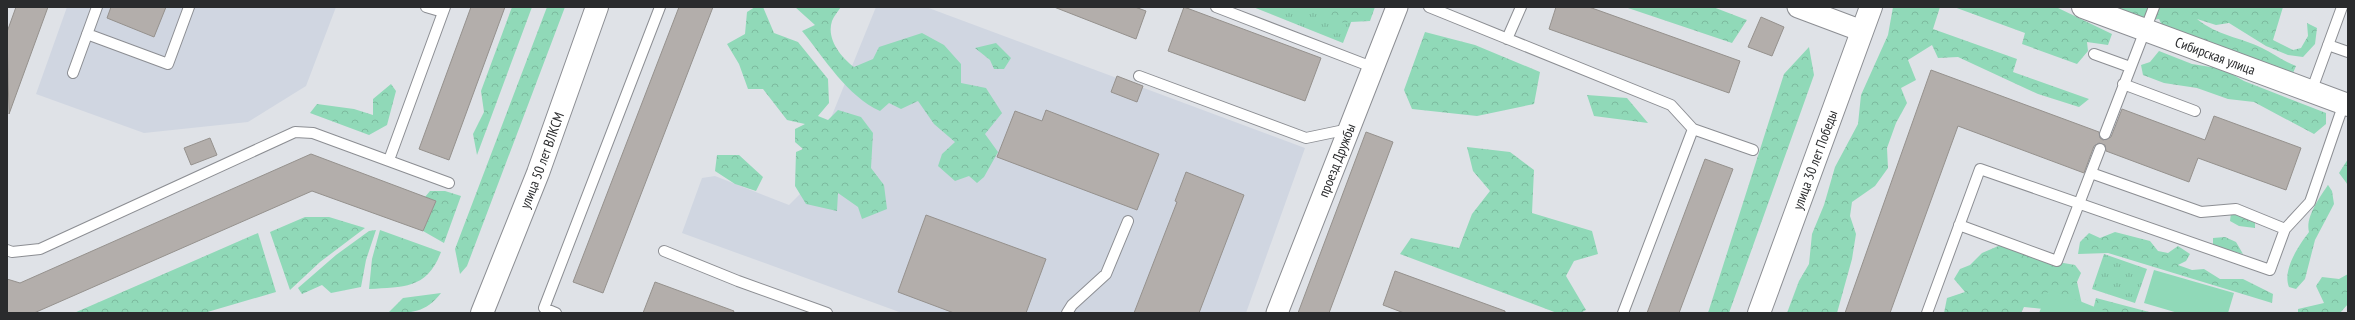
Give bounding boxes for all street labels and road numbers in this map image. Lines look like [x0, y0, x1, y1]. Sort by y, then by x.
street label: Сибирская улица [2173, 33, 2258, 79]
street label: улица 30 лет Победы [1789, 108, 1841, 212]
street label: улица 50 лет ВЛКСМ [516, 110, 568, 211]
street label: проезд Дружбы [1314, 121, 1359, 200]

